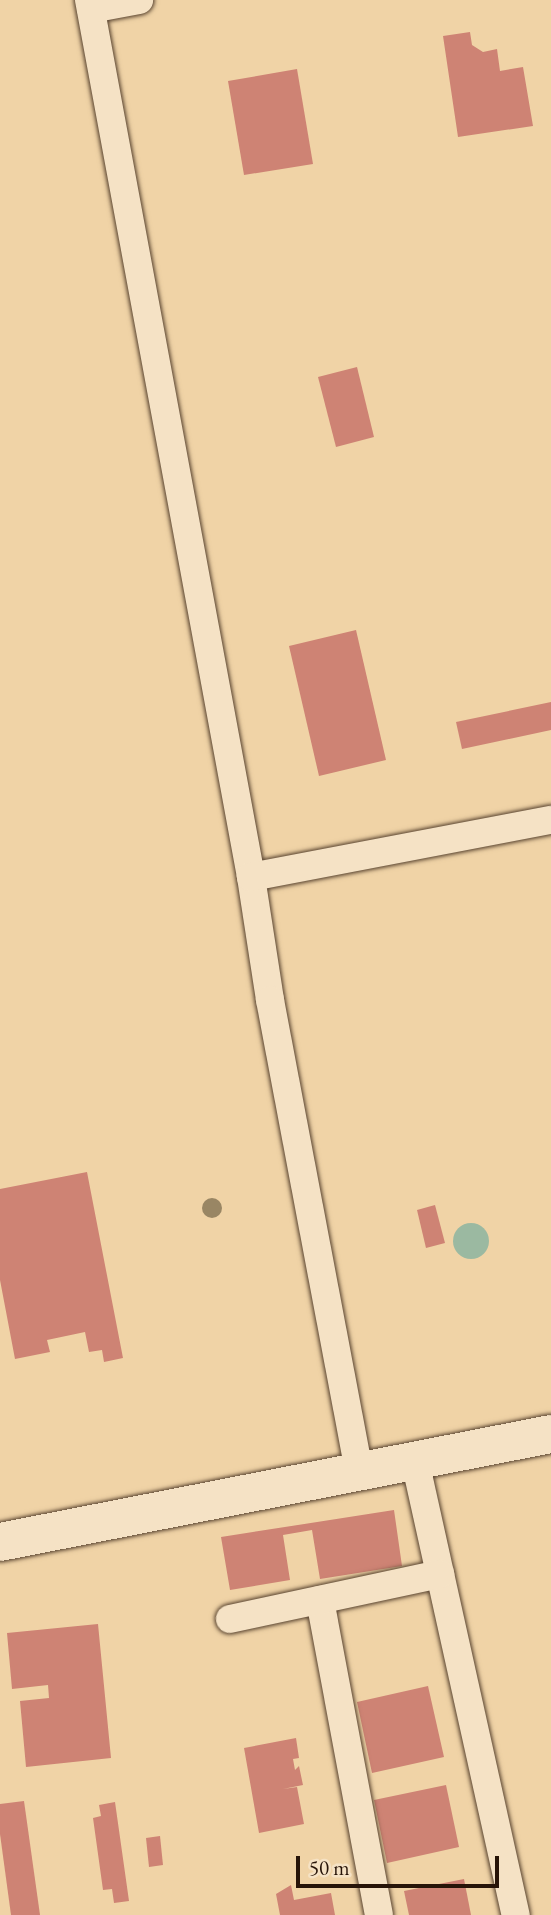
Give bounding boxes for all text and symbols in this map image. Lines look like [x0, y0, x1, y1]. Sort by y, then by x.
scale bar [299, 1842, 502, 1886]
text: 50 m [309, 1854, 350, 1881]

